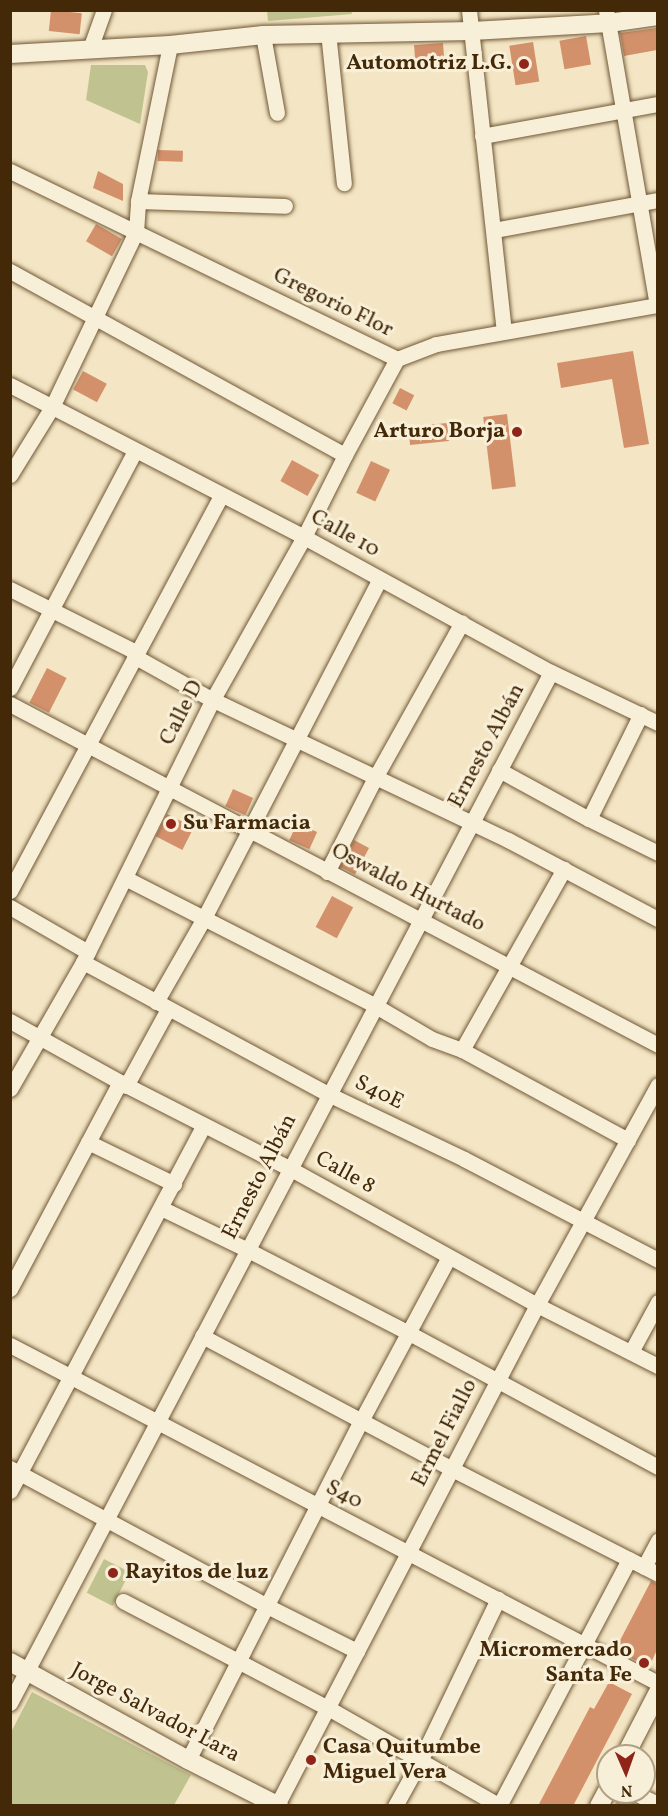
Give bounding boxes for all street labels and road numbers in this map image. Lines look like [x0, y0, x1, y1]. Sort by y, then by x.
street label: Gregorio Flor [269, 263, 397, 343]
street label: Calle 10 [306, 504, 384, 564]
street label: Calle D [154, 676, 210, 750]
street label: Ernesto Albán [443, 679, 531, 813]
street label: Oswaldo Hurtado [327, 838, 489, 938]
street label: S40E [350, 1070, 408, 1116]
street label: Ernesto Albán [217, 1110, 303, 1244]
street label: Calle 8 [310, 1146, 380, 1200]
street label: Ermel Fiallo [407, 1375, 483, 1491]
street label: S40 [321, 1475, 367, 1515]
street label: Jorge Salvador Lara [66, 1657, 244, 1769]

